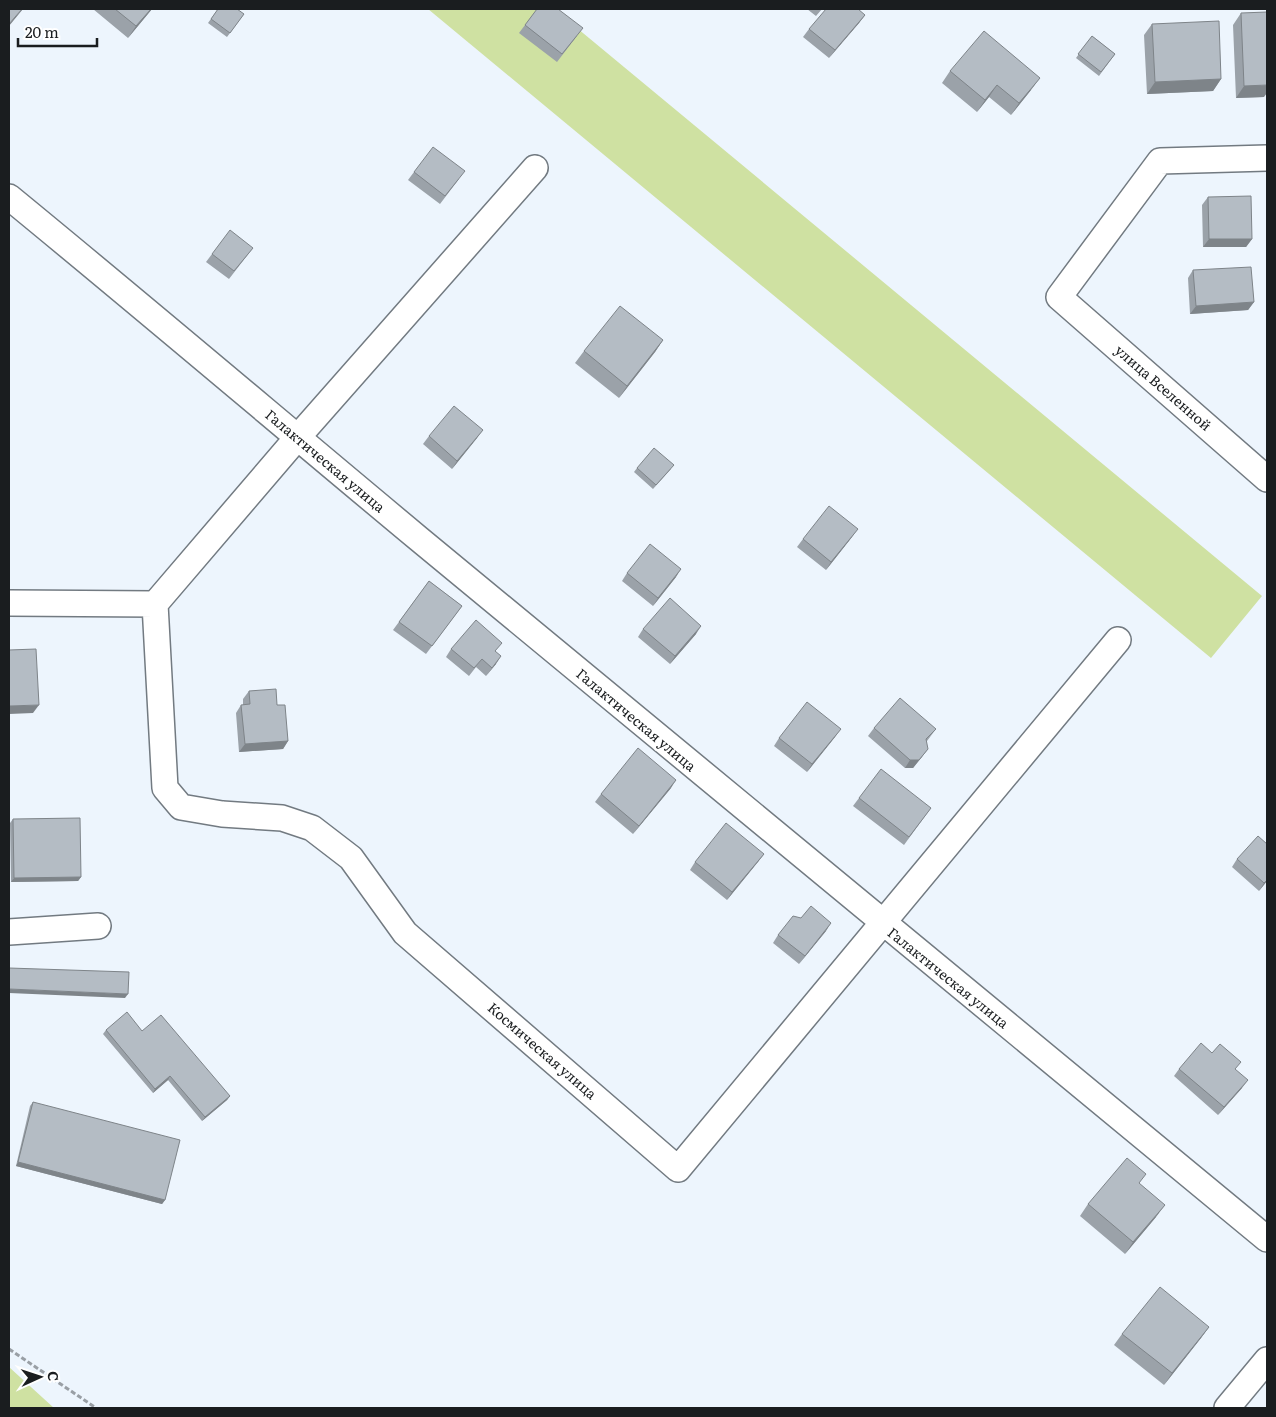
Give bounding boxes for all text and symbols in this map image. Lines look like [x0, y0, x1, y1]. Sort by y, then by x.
scale bar [18, 15, 96, 47]
text: 20 m [25, 20, 59, 43]
street label: улица Вселенной [1111, 340, 1216, 435]
street label: Галактическая улица [262, 404, 390, 517]
street label: Галактическая улица [573, 663, 701, 776]
street label: Галактическая улица [884, 922, 1014, 1033]
street label: Космическая улица [484, 997, 602, 1104]
north arrow [15, 1352, 65, 1402]
text: С [44, 1371, 64, 1382]

